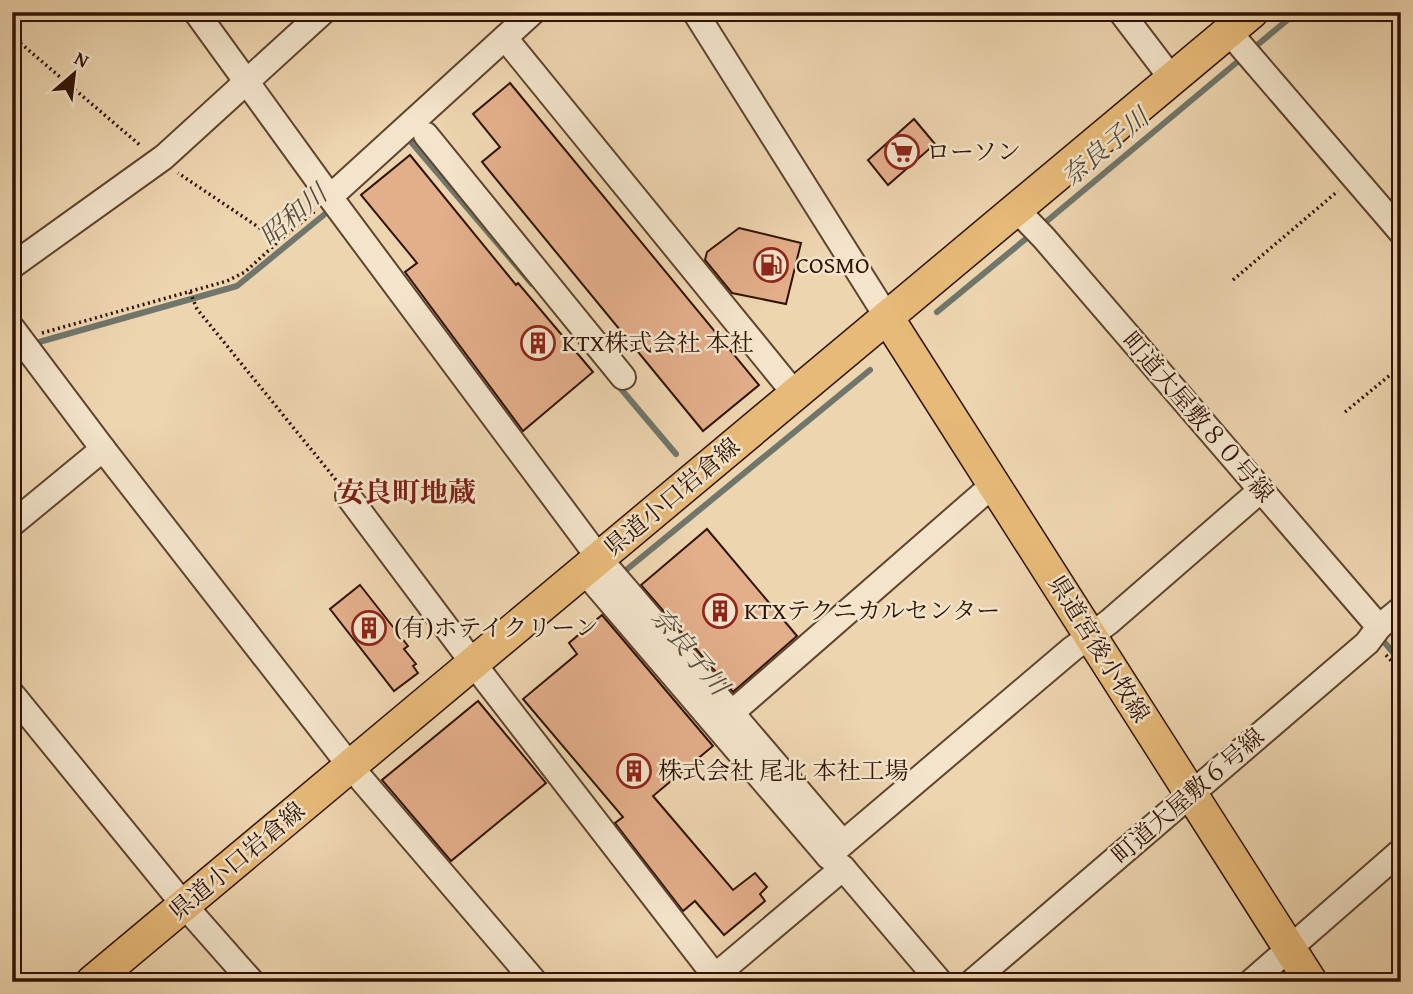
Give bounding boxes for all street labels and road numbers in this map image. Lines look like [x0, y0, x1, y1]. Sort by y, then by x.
street label: 町道大屋敷８０号線 [1114, 324, 1282, 510]
street label: 県道小口岩倉線 [596, 429, 747, 564]
street label: 県道宮後小牧線 [1040, 568, 1159, 729]
street label: 町道大屋敷６号線 [1104, 719, 1272, 872]
street label: 県道小口岩倉線 [161, 793, 312, 928]

